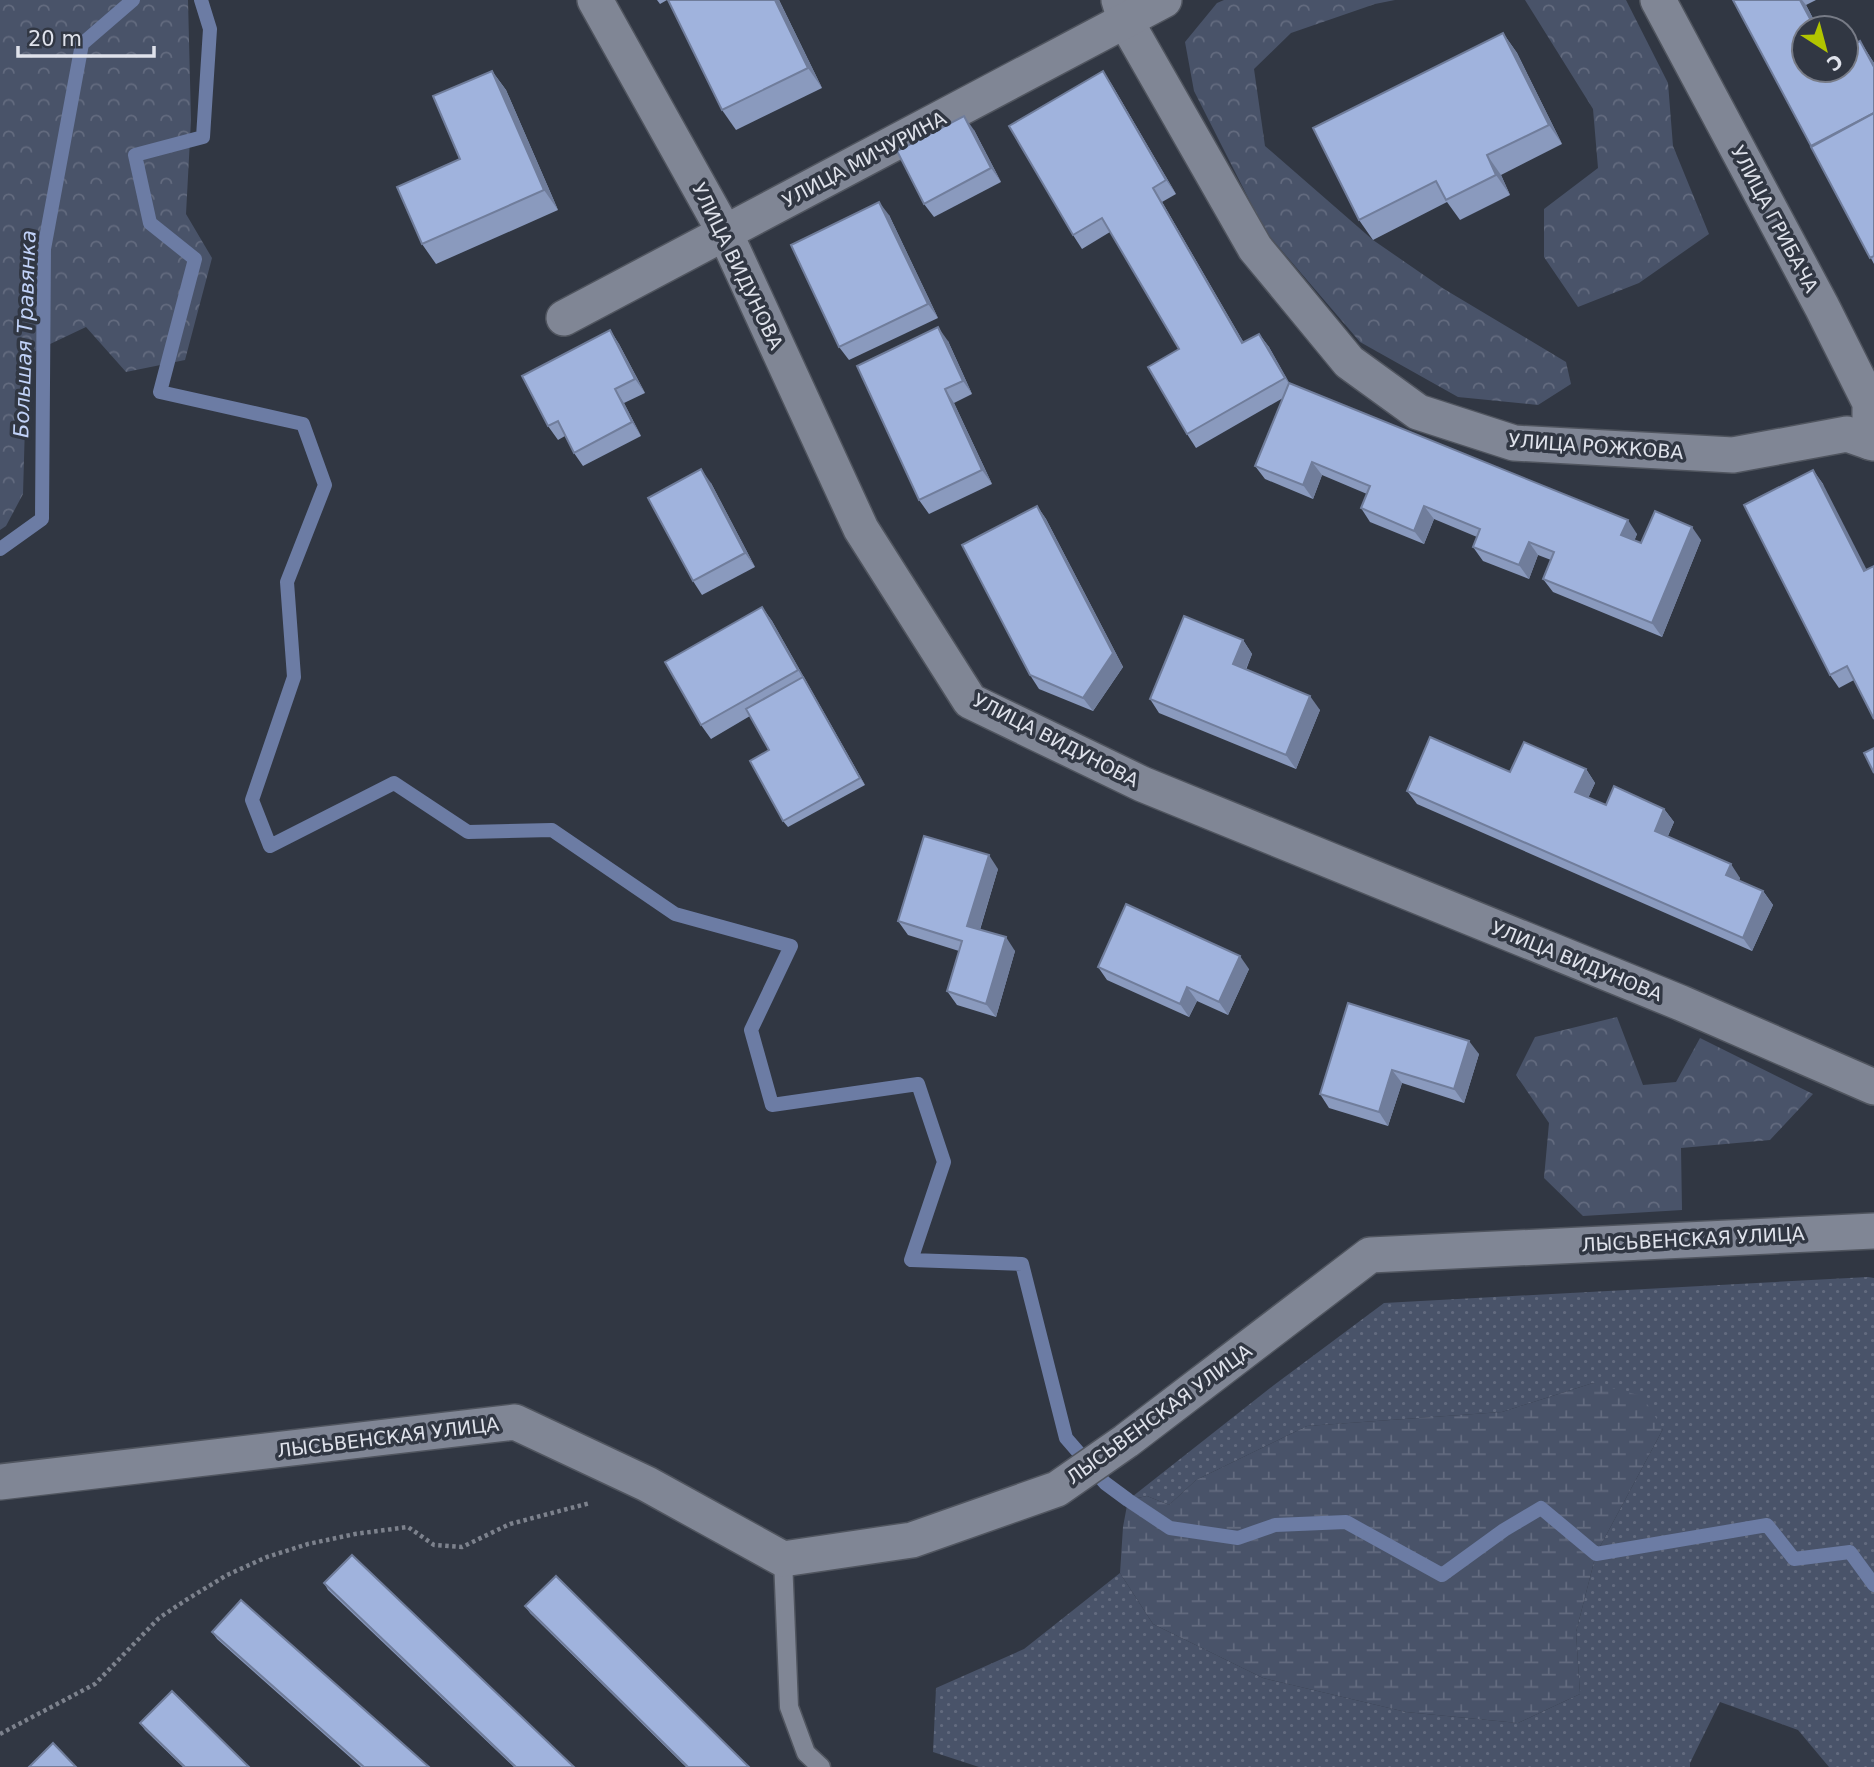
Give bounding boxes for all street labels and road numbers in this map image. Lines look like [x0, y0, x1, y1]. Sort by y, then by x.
street label: УЛИЦА МИЧУРИНА [778, 107, 950, 211]
street label: УЛИЦА ГРИБАЧА [1727, 142, 1823, 296]
street label: УЛИЦА ВИДУНОВА [688, 179, 788, 353]
street label: УЛИЦА РОЖКОВА [1508, 429, 1684, 463]
street label: УЛИЦА ВИДУНОВА [970, 689, 1142, 791]
street label: УЛИЦА ВИДУНОВА [1488, 917, 1666, 1005]
street label: ЛЫСЬВЕНСКАЯ УЛИЦА [1581, 1222, 1805, 1256]
street label: ЛЫСЬВЕНСКАЯ УЛИЦА [1062, 1339, 1256, 1489]
street label: ЛЫСЬВЕНСКАЯ УЛИЦА [276, 1412, 500, 1462]

